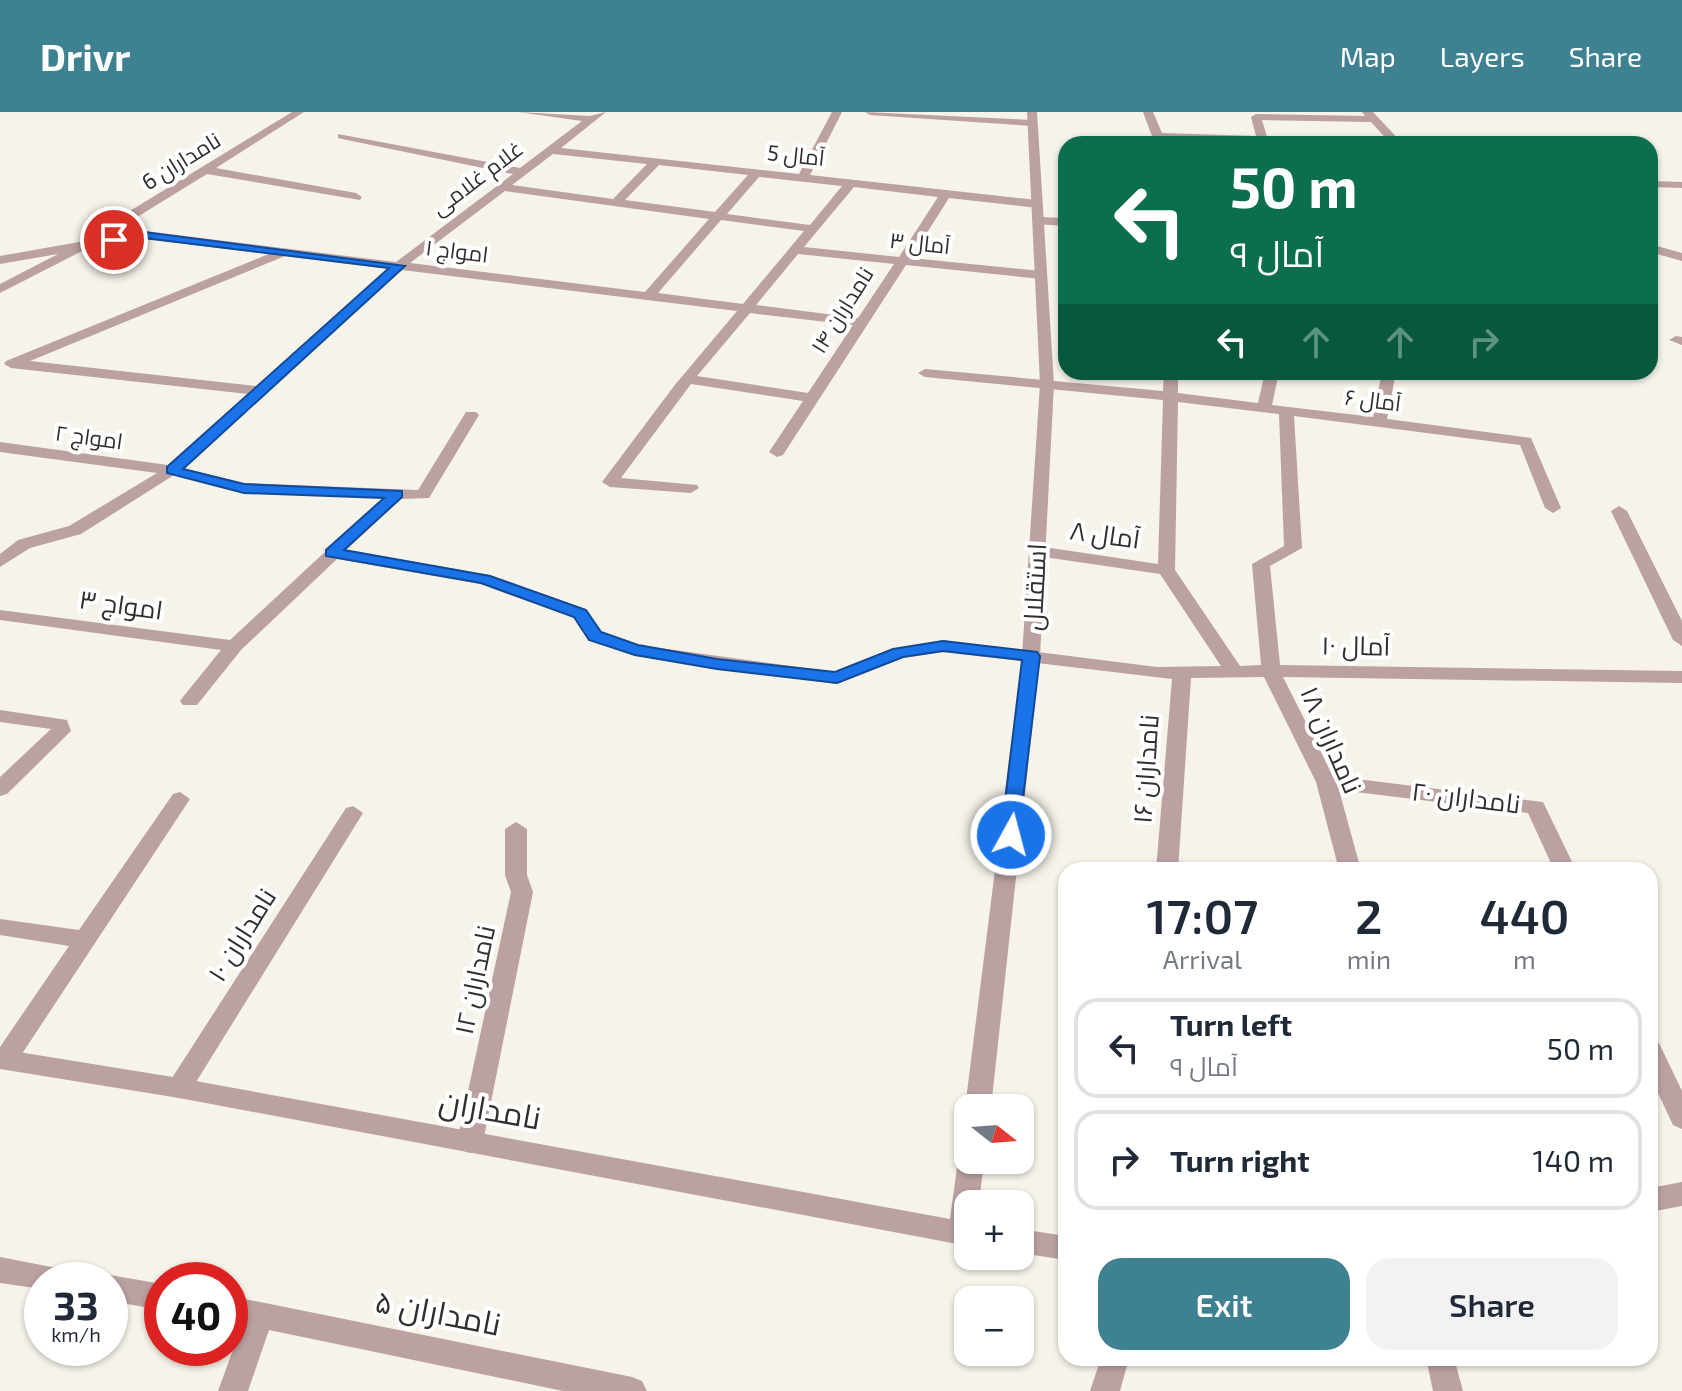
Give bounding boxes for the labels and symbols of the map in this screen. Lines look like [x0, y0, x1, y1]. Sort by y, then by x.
street label: نامداران 6 [136, 126, 225, 195]
street label: غلام غلامی [426, 134, 530, 223]
street label: آمال 5 [766, 138, 826, 171]
pin [80, 206, 148, 274]
street label: آمال ۳ [888, 226, 952, 259]
street label: امواج ۱ [424, 233, 490, 270]
street label: نامداران ۱۴ [804, 262, 879, 358]
street label: آمال ۶ [1343, 383, 1403, 416]
street label: امواج ۲ [53, 418, 125, 457]
street label: آمال ۸ [1068, 513, 1142, 555]
street label: استقلال [1016, 542, 1052, 631]
street label: امواج ۳ [77, 582, 165, 628]
street label: آمال ۱۰ [1321, 628, 1391, 662]
street label: نامداران ۱۸ [1294, 681, 1370, 798]
street label: نامداران ۱۶ [1125, 713, 1165, 825]
street label: نامداران ۲۰ [1410, 774, 1522, 820]
position arrow [969, 793, 1053, 877]
street label: نامداران ۱۰ [200, 882, 282, 987]
street label: نامداران ۱۲ [447, 922, 501, 1037]
street label: نامداران [436, 1080, 544, 1138]
north arrow [954, 1094, 1034, 1174]
speed limit sign: 40 [144, 1262, 248, 1366]
street label: نامداران ۵ [372, 1280, 504, 1344]

